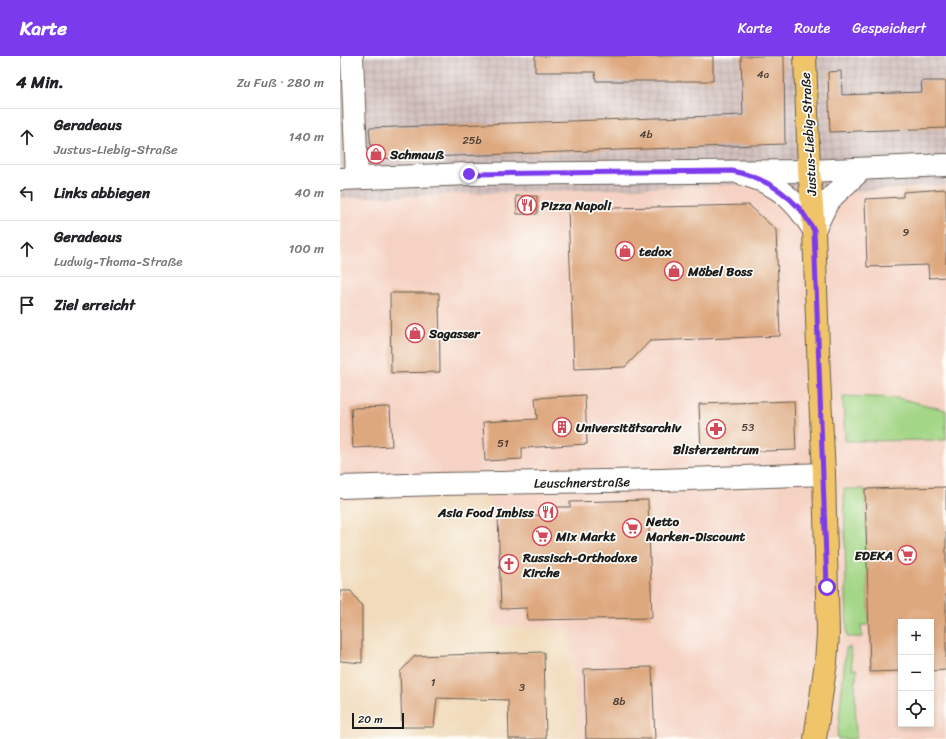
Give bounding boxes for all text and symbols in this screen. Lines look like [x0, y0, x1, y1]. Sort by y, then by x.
text: Karte [20, 12, 67, 45]
text: Karte [738, 16, 772, 41]
text: Route [794, 16, 830, 41]
text: Gespeichert [852, 16, 926, 41]
house number: 4a [757, 65, 770, 84]
text: 4 Min. [16, 67, 64, 97]
text: Zu Fuß · 280 m [236, 71, 324, 94]
street label: Justus-Liebig-Straße [794, 71, 823, 197]
text: Geradeaus [54, 112, 122, 138]
text: 140 m [289, 125, 324, 148]
house number: 4b [640, 125, 652, 144]
icon: ahead [16, 126, 38, 148]
house number: 25b [462, 131, 482, 150]
text: Justus-Liebig-Straße [54, 138, 178, 161]
shop icon: Schmauß [365, 143, 387, 165]
place label: Schmauß [389, 143, 444, 166]
route end [460, 165, 478, 183]
text: Links abbiegen [54, 180, 150, 206]
text: 40 m [294, 181, 324, 204]
icon: left [16, 182, 38, 204]
restaurant icon: Pizza Napoli [516, 194, 538, 216]
place label: Pizza Napoli [541, 194, 613, 217]
house number: 9 [903, 223, 910, 242]
text: Geradeaus [54, 224, 122, 250]
text: 100 m [289, 237, 324, 260]
icon: ahead [16, 238, 38, 260]
shop icon: tedox [614, 240, 636, 262]
place label: tedox [639, 240, 672, 263]
text: Ludwig-Thoma-Straße [54, 250, 183, 273]
shop icon: Möbel Boss [663, 260, 685, 282]
place label: Möbel Boss [687, 260, 753, 283]
text: Ziel erreicht [54, 292, 135, 318]
icon: arrive [16, 294, 38, 316]
shop icon: Sagasser [404, 322, 426, 344]
place label: Sagasser [428, 322, 481, 345]
building icon: Universitätsarchiv [551, 416, 573, 438]
place label: Universitätsarchiv [576, 416, 682, 439]
pharmacy icon: Blisterzentrum [705, 418, 727, 440]
house number: 53 [742, 418, 754, 437]
house number: 51 [497, 434, 509, 453]
place label: Blisterzentrum [673, 438, 759, 461]
street label: Leuschnerstraße [534, 470, 631, 495]
place label: Asia Food Imbiss [437, 501, 535, 524]
restaurant icon: Asia Food Imbiss [537, 501, 559, 523]
place label: Netto Marken-Discount [645, 510, 746, 548]
supermarket icon: Netto Marken-Discount [621, 517, 643, 539]
supermarket icon: Mix Markt [531, 525, 553, 547]
place label: Mix Markt [555, 525, 616, 548]
place label: EDEKA [854, 544, 893, 567]
supermarket icon: EDEKA [896, 544, 918, 566]
place label: Russisch-Orthodoxe Kirche [522, 546, 638, 584]
church icon: Russisch-Orthodoxe Kirche [498, 553, 520, 575]
route start [818, 578, 836, 596]
map controls [898, 619, 934, 727]
button: + [898, 619, 934, 655]
button: − [898, 655, 934, 691]
house number: 1 [431, 673, 436, 692]
house number: 3 [519, 678, 525, 697]
button: locate [898, 691, 934, 727]
house number: 8b [613, 692, 625, 711]
text: 20 m [358, 710, 383, 729]
scale bar [352, 711, 404, 730]

